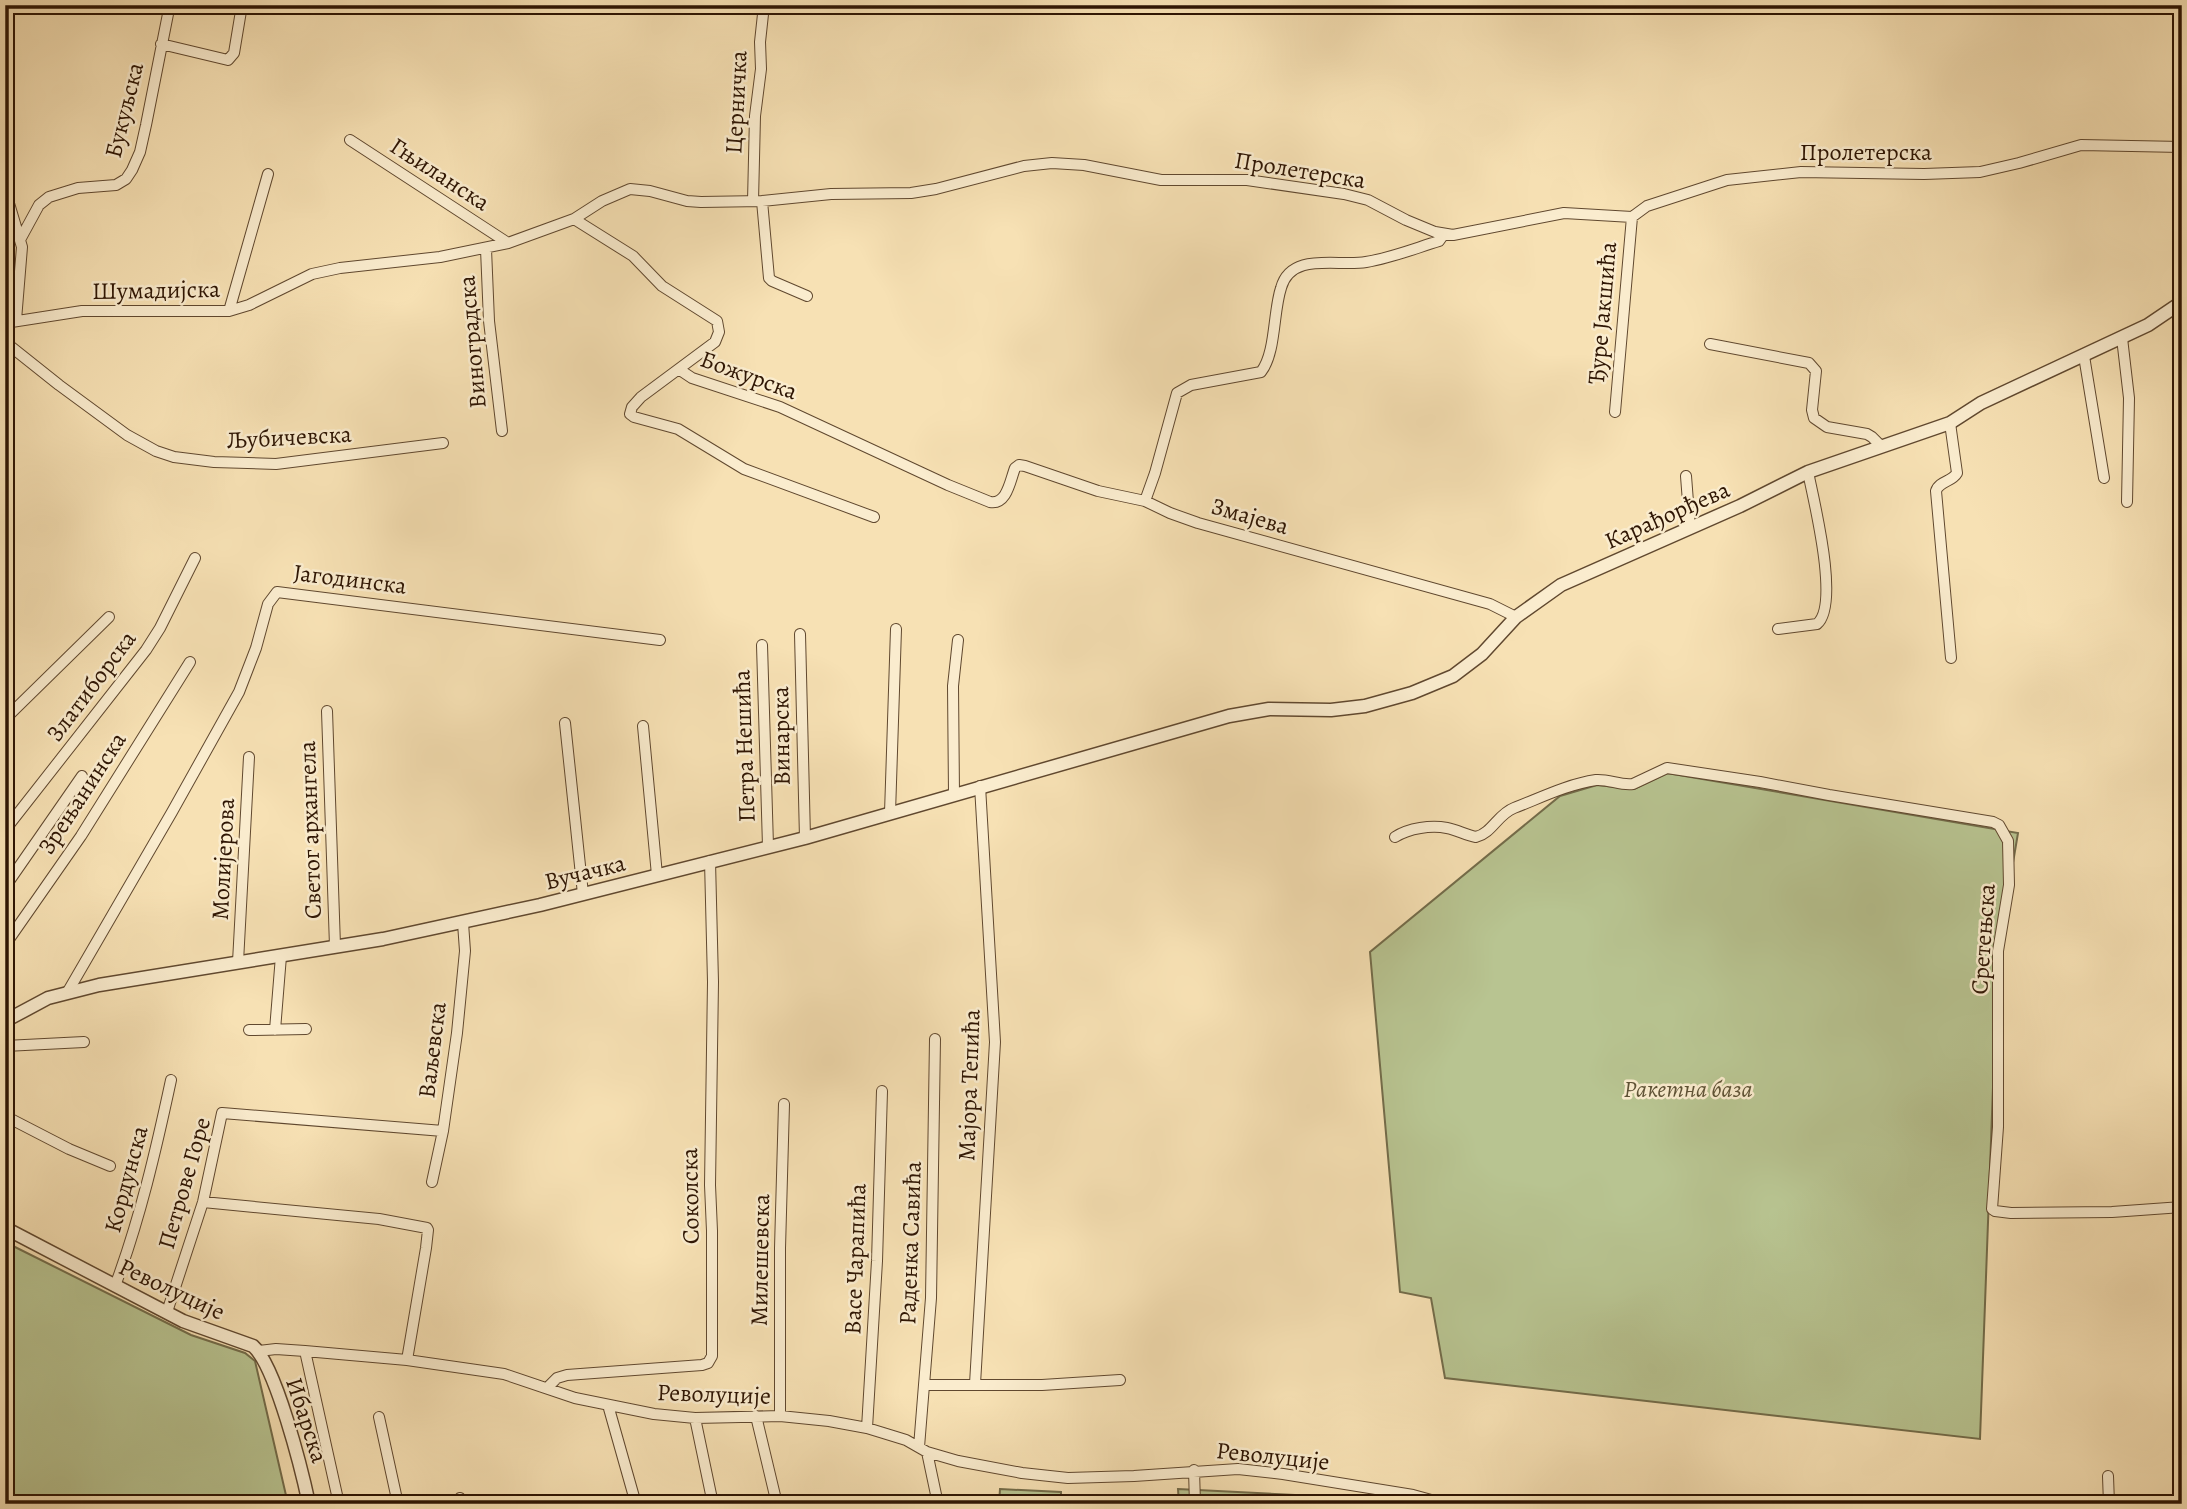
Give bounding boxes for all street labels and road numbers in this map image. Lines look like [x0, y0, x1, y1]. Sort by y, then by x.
street label: Церничка [717, 50, 755, 154]
street label: Букуљска [97, 59, 151, 161]
street label: Гњиланска [384, 130, 496, 218]
street label: Пролетерска [1800, 136, 1932, 168]
street label: Пролетерска [1232, 144, 1368, 196]
street label: Ђуре Јакшића [1580, 240, 1624, 386]
street label: Шумадијска [92, 273, 220, 307]
street label: Виноградска [450, 274, 494, 410]
street label: Божурска [696, 343, 802, 407]
street label: Љубичевска [226, 418, 352, 456]
street label: Карађорђева [1599, 473, 1735, 557]
street label: Змајева [1208, 490, 1292, 542]
street label: Јагодинска [292, 556, 408, 602]
street label: Златиборска [39, 624, 143, 748]
street label: Петра Нешића [725, 669, 763, 823]
street label: Винарска [764, 686, 798, 786]
street label: Зрењанинска [30, 726, 134, 860]
street label: Светог архангела [291, 741, 329, 919]
street label: Молијерова [204, 797, 242, 921]
street label: Вучачка [541, 847, 629, 897]
street label: Сретењска [1963, 882, 2003, 996]
street label: Ваљевска [410, 1000, 454, 1100]
street label: Мајора Тепића [950, 1009, 988, 1161]
street label: Петрове Горе [150, 1113, 218, 1253]
street label: Кордунска [96, 1122, 156, 1236]
street label: Соколска [673, 1148, 707, 1244]
street label: Раденка Савића [891, 1161, 929, 1325]
street label: Васе Чарапића [836, 1183, 874, 1335]
street label: Милешевска [743, 1194, 777, 1326]
street label: Револуције [114, 1250, 230, 1328]
street label: Ибарска [278, 1373, 336, 1467]
street label: Револуције [657, 1376, 771, 1412]
street label: Револуције [1215, 1434, 1331, 1478]

